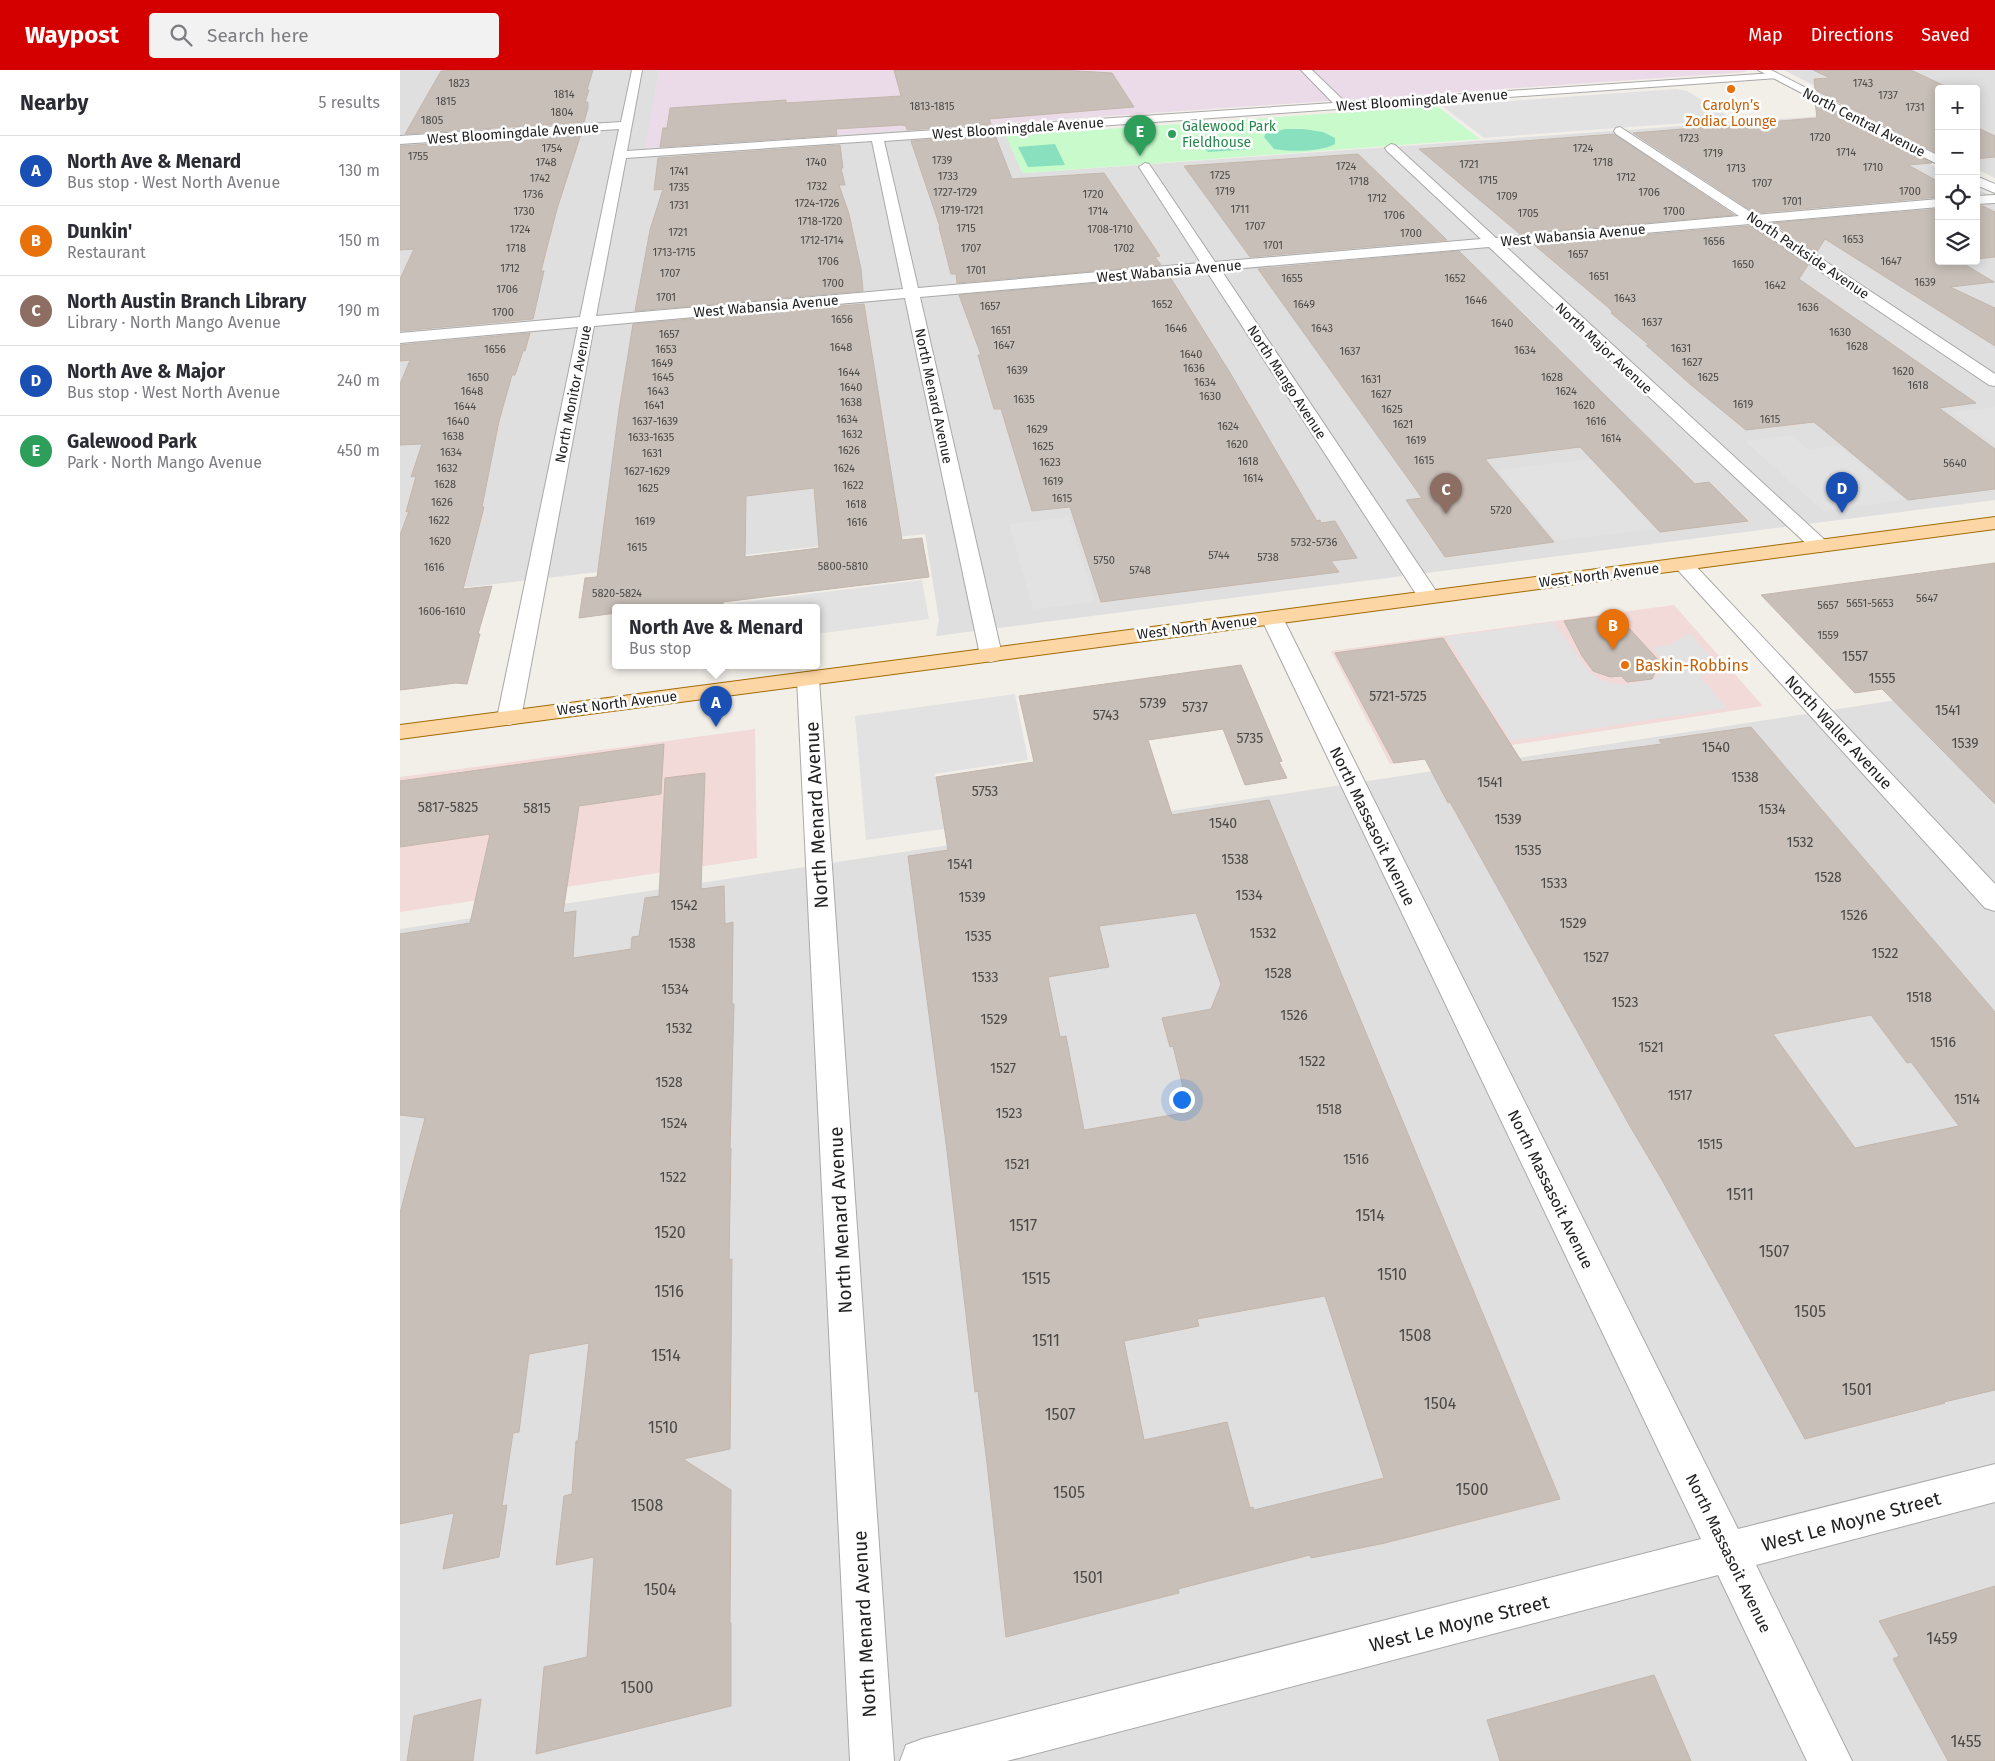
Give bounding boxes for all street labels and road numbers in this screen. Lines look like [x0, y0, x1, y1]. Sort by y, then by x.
street label: North Central Avenue [1800, 84, 1928, 161]
street label: West Bloomingdale Avenue [1336, 86, 1508, 115]
street label: West Bloomingdale Avenue [932, 114, 1104, 143]
street label: West Bloomingdale Avenue [427, 119, 599, 148]
street label: North Parkside Avenue [1743, 208, 1872, 303]
street label: West Wabansia Avenue [1500, 221, 1646, 250]
street label: West Wabansia Avenue [1096, 257, 1242, 286]
street label: West Wabansia Avenue [693, 292, 839, 321]
street label: North Major Avenue [1552, 299, 1656, 398]
street label: North Mango Avenue [1243, 322, 1330, 442]
street label: North Monitor Avenue [552, 324, 595, 464]
street label: North Menard Avenue [911, 327, 956, 465]
street label: West North Avenue [1538, 560, 1660, 591]
street label: West North Avenue [1136, 612, 1258, 643]
street label: North Waller Avenue [1781, 671, 1896, 793]
street label: West North Avenue [556, 688, 678, 719]
street label: North Menard Avenue [800, 721, 833, 909]
street label: North Massasoit Avenue [1326, 744, 1419, 909]
street label: North Massasoit Avenue [1504, 1107, 1597, 1272]
street label: North Menard Avenue [824, 1126, 857, 1314]
street label: North Massasoit Avenue [1682, 1471, 1775, 1636]
street label: West Le Moyne Street [1759, 1486, 1943, 1556]
street label: North Menard Avenue [848, 1530, 881, 1718]
street label: West Le Moyne Street [1367, 1590, 1551, 1657]

